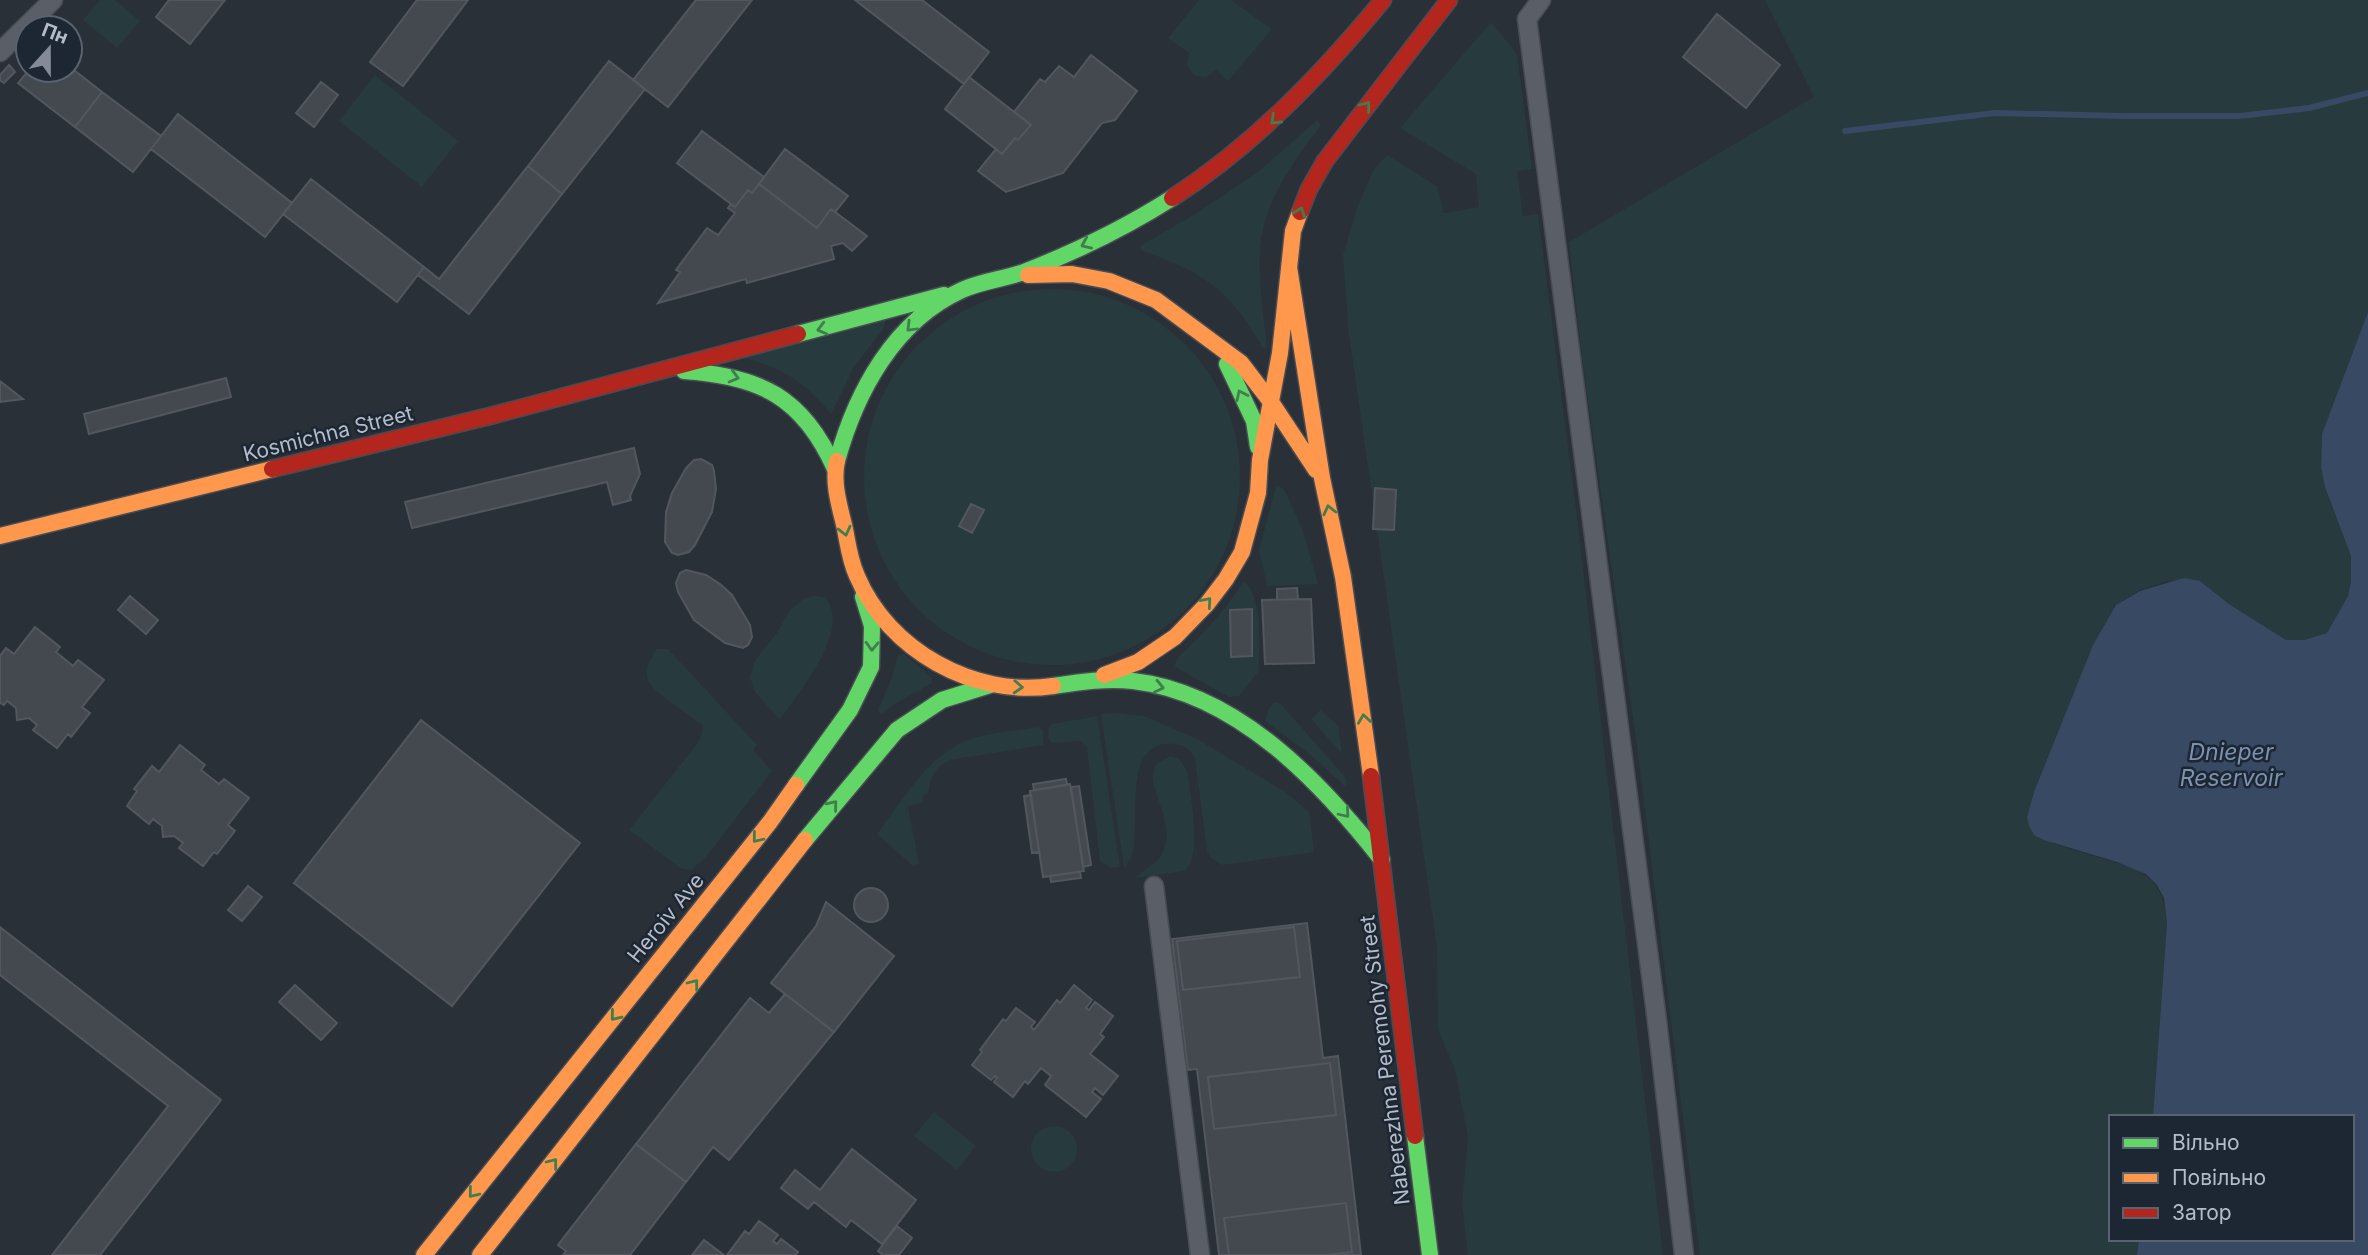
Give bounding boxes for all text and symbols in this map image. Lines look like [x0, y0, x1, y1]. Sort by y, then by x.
north arrow [14, 14, 84, 84]
text: Пн [39, 18, 71, 49]
one-way arrow [1358, 102, 1371, 114]
one-way arrow [1270, 111, 1283, 124]
one-way arrow [1292, 206, 1306, 218]
one-way arrow [1080, 236, 1093, 250]
one-way arrow [907, 319, 920, 332]
one-way arrow [816, 321, 828, 335]
one-way arrow [727, 369, 739, 383]
one-way arrow [1235, 390, 1249, 402]
street label: Kosmichna Street [240, 400, 416, 467]
one-way arrow [1323, 504, 1337, 516]
one-way arrow [837, 525, 852, 537]
one-way arrow [1199, 598, 1211, 611]
one-way arrow [864, 641, 879, 652]
one-way arrow [1153, 679, 1165, 693]
one-way arrow [1013, 680, 1024, 695]
one-way arrow [1357, 713, 1372, 725]
water label: Dnieper Reservoir [2180, 738, 2284, 792]
one-way arrow [825, 800, 838, 812]
one-way arrow [1337, 804, 1349, 817]
one-way arrow [753, 830, 765, 843]
street label: Heroiv Ave [622, 868, 709, 967]
street label: Naberezhna Peremohy Street [1354, 914, 1415, 1206]
one-way arrow [685, 980, 698, 992]
one-way arrow [610, 1008, 623, 1020]
legend [2109, 1115, 2354, 1241]
text: Вільно [2172, 1130, 2240, 1155]
one-way arrow [544, 1158, 557, 1171]
text: Повільно [2172, 1165, 2266, 1190]
one-way arrow [468, 1186, 481, 1198]
text: Затор [2172, 1200, 2232, 1225]

